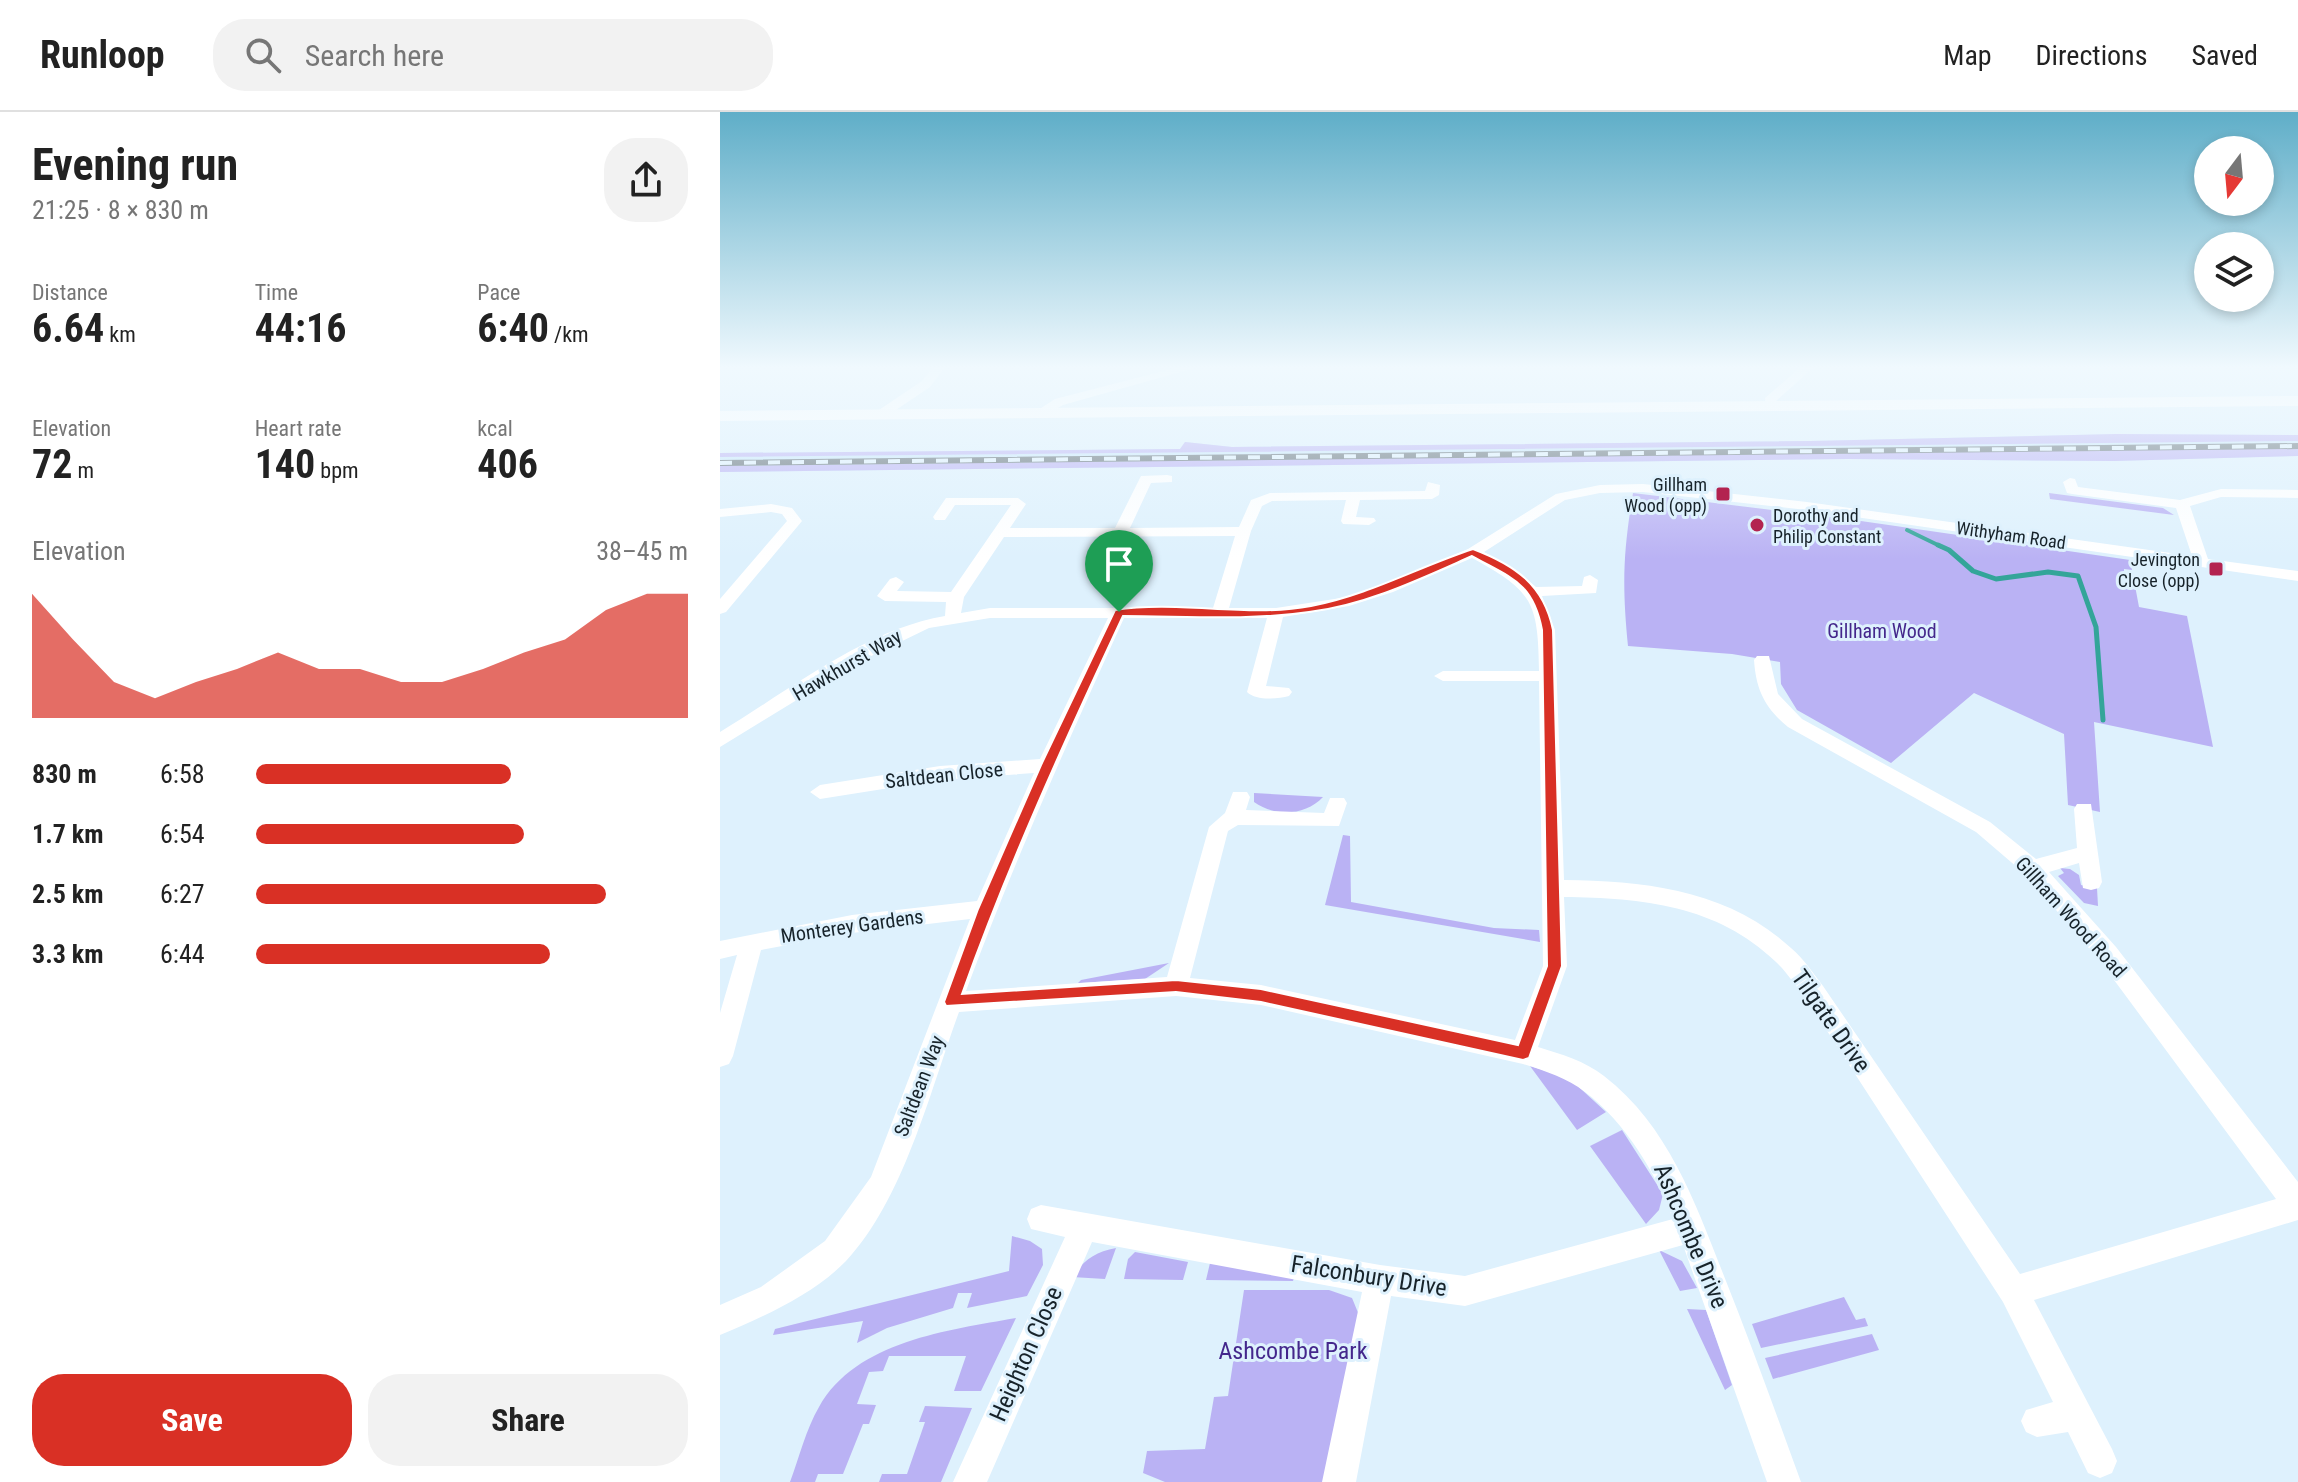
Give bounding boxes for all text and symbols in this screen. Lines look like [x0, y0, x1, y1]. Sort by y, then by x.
search box [213, 19, 773, 91]
text: Runloop [40, 33, 165, 77]
icon: search [241, 33, 285, 77]
text: Search here [305, 38, 444, 73]
text: Map [1943, 39, 1992, 72]
text: Directions [2036, 39, 2147, 72]
text: Saved [2191, 39, 2258, 72]
north arrow [2194, 136, 2274, 216]
map controls [2194, 136, 2274, 312]
button: share [604, 138, 688, 222]
text: Evening run [32, 139, 238, 191]
text: 21:25 · 8 × 830 m [32, 195, 209, 225]
button: layers [2194, 232, 2274, 312]
text: Distance [32, 280, 108, 305]
text: Time [255, 280, 298, 305]
text: Pace [477, 280, 520, 305]
text: 6.64 [32, 305, 104, 352]
text: 44:16 [255, 305, 346, 352]
text: 6:40 [477, 305, 549, 352]
text: km [104, 322, 136, 347]
text: /km [549, 322, 589, 347]
text: Elevation [32, 416, 111, 441]
text: Heart rate [255, 416, 342, 441]
text: kcal [477, 416, 513, 441]
text: 72 [32, 441, 72, 488]
text: 140 [255, 441, 315, 488]
text: 406 [477, 441, 538, 488]
text: m [72, 458, 94, 483]
text: bpm [315, 458, 359, 483]
place label: Gillham Wood (opp) [1624, 474, 1707, 517]
marker: Gillham Wood (opp) [1714, 485, 1732, 503]
place label: Dorothy and Philip Constant [1773, 505, 1881, 547]
marker: Dorothy and Philip Constant [1748, 516, 1766, 534]
street label: Withyham Road [1955, 517, 2067, 553]
pin [1085, 530, 1153, 612]
text: Elevation [32, 536, 126, 566]
text: 38–45 m [596, 536, 688, 566]
icon: arrive [1097, 542, 1141, 586]
place label: Jevington Close (opp) [2118, 549, 2200, 592]
marker: Jevington Close (opp) [2207, 560, 2225, 578]
park label: Gillham Wood [1827, 619, 1937, 643]
street label: Hawkhurst Way [788, 624, 906, 706]
street label: Saltdean Close [884, 757, 1004, 793]
text: 830 m [32, 759, 97, 789]
text: 6:58 [160, 759, 205, 789]
text: 1.7 km [32, 819, 104, 849]
text: 6:54 [160, 819, 205, 849]
street label: Gillham Wood Road [2011, 852, 2131, 982]
text: 2.5 km [32, 879, 104, 909]
text: 6:27 [160, 879, 205, 909]
street label: Monterey Gardens [779, 904, 925, 948]
text: 3.3 km [32, 939, 104, 969]
text: 6:44 [160, 939, 205, 969]
street label: Tilgate Drive [1786, 964, 1876, 1078]
street label: Saltdean Way [889, 1032, 949, 1140]
street label: Ashcombe Drive [1648, 1160, 1734, 1312]
street label: Falconbury Drive [1289, 1250, 1449, 1302]
street label: Heighton Close [984, 1282, 1068, 1426]
park label: Ashcombe Park [1219, 1337, 1368, 1365]
button: Save [32, 1374, 352, 1466]
button: Share [368, 1374, 688, 1466]

